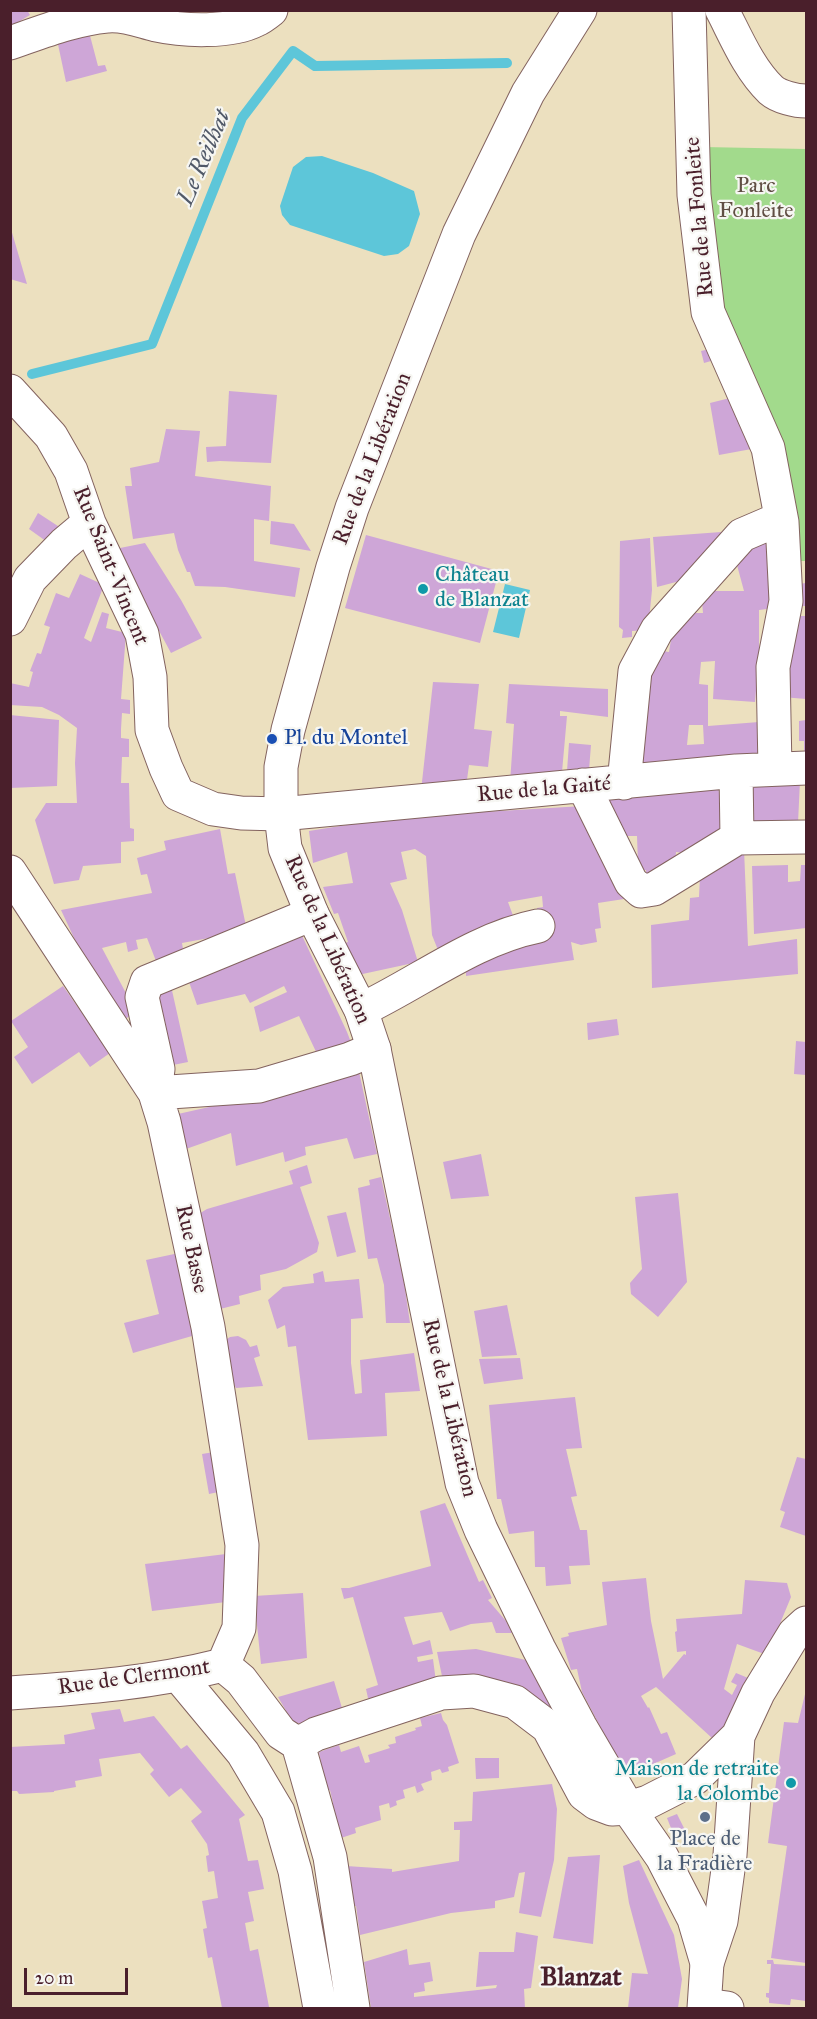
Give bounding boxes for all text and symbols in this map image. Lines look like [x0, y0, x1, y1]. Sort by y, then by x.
water label: Le Reilhat [172, 106, 238, 210]
street label: Rue de la Fonleite [680, 136, 720, 298]
park label: Parc Fonleite [719, 174, 793, 226]
street label: Rue de la Libération [328, 369, 418, 549]
street label: Rue Saint-Vincent [66, 483, 154, 649]
place label: Château de Blanzat [435, 563, 529, 614]
marker: Château de Blanzat [416, 582, 430, 596]
place label: Pl. du Montel [284, 726, 408, 752]
marker: Pl. du Montel [265, 732, 279, 746]
street label: Rue de la Gaité [476, 771, 612, 809]
street label: Rue de la Libération [278, 851, 376, 1029]
street label: Rue Basse [169, 1202, 213, 1296]
street label: Rue de la Libération [416, 1316, 482, 1500]
street label: Rue de Clermont [56, 1654, 212, 1702]
place label: Maison de retraite la Colombe [615, 1757, 779, 1808]
marker: Maison de retraite la Colombe [784, 1776, 798, 1790]
marker: Place de la Fradière [698, 1810, 712, 1824]
place label: Place de la Fradière [658, 1827, 752, 1879]
scale bar [27, 1956, 130, 1994]
district label: Blanzat [540, 1963, 622, 1995]
text: 20 m [35, 1967, 73, 1989]

